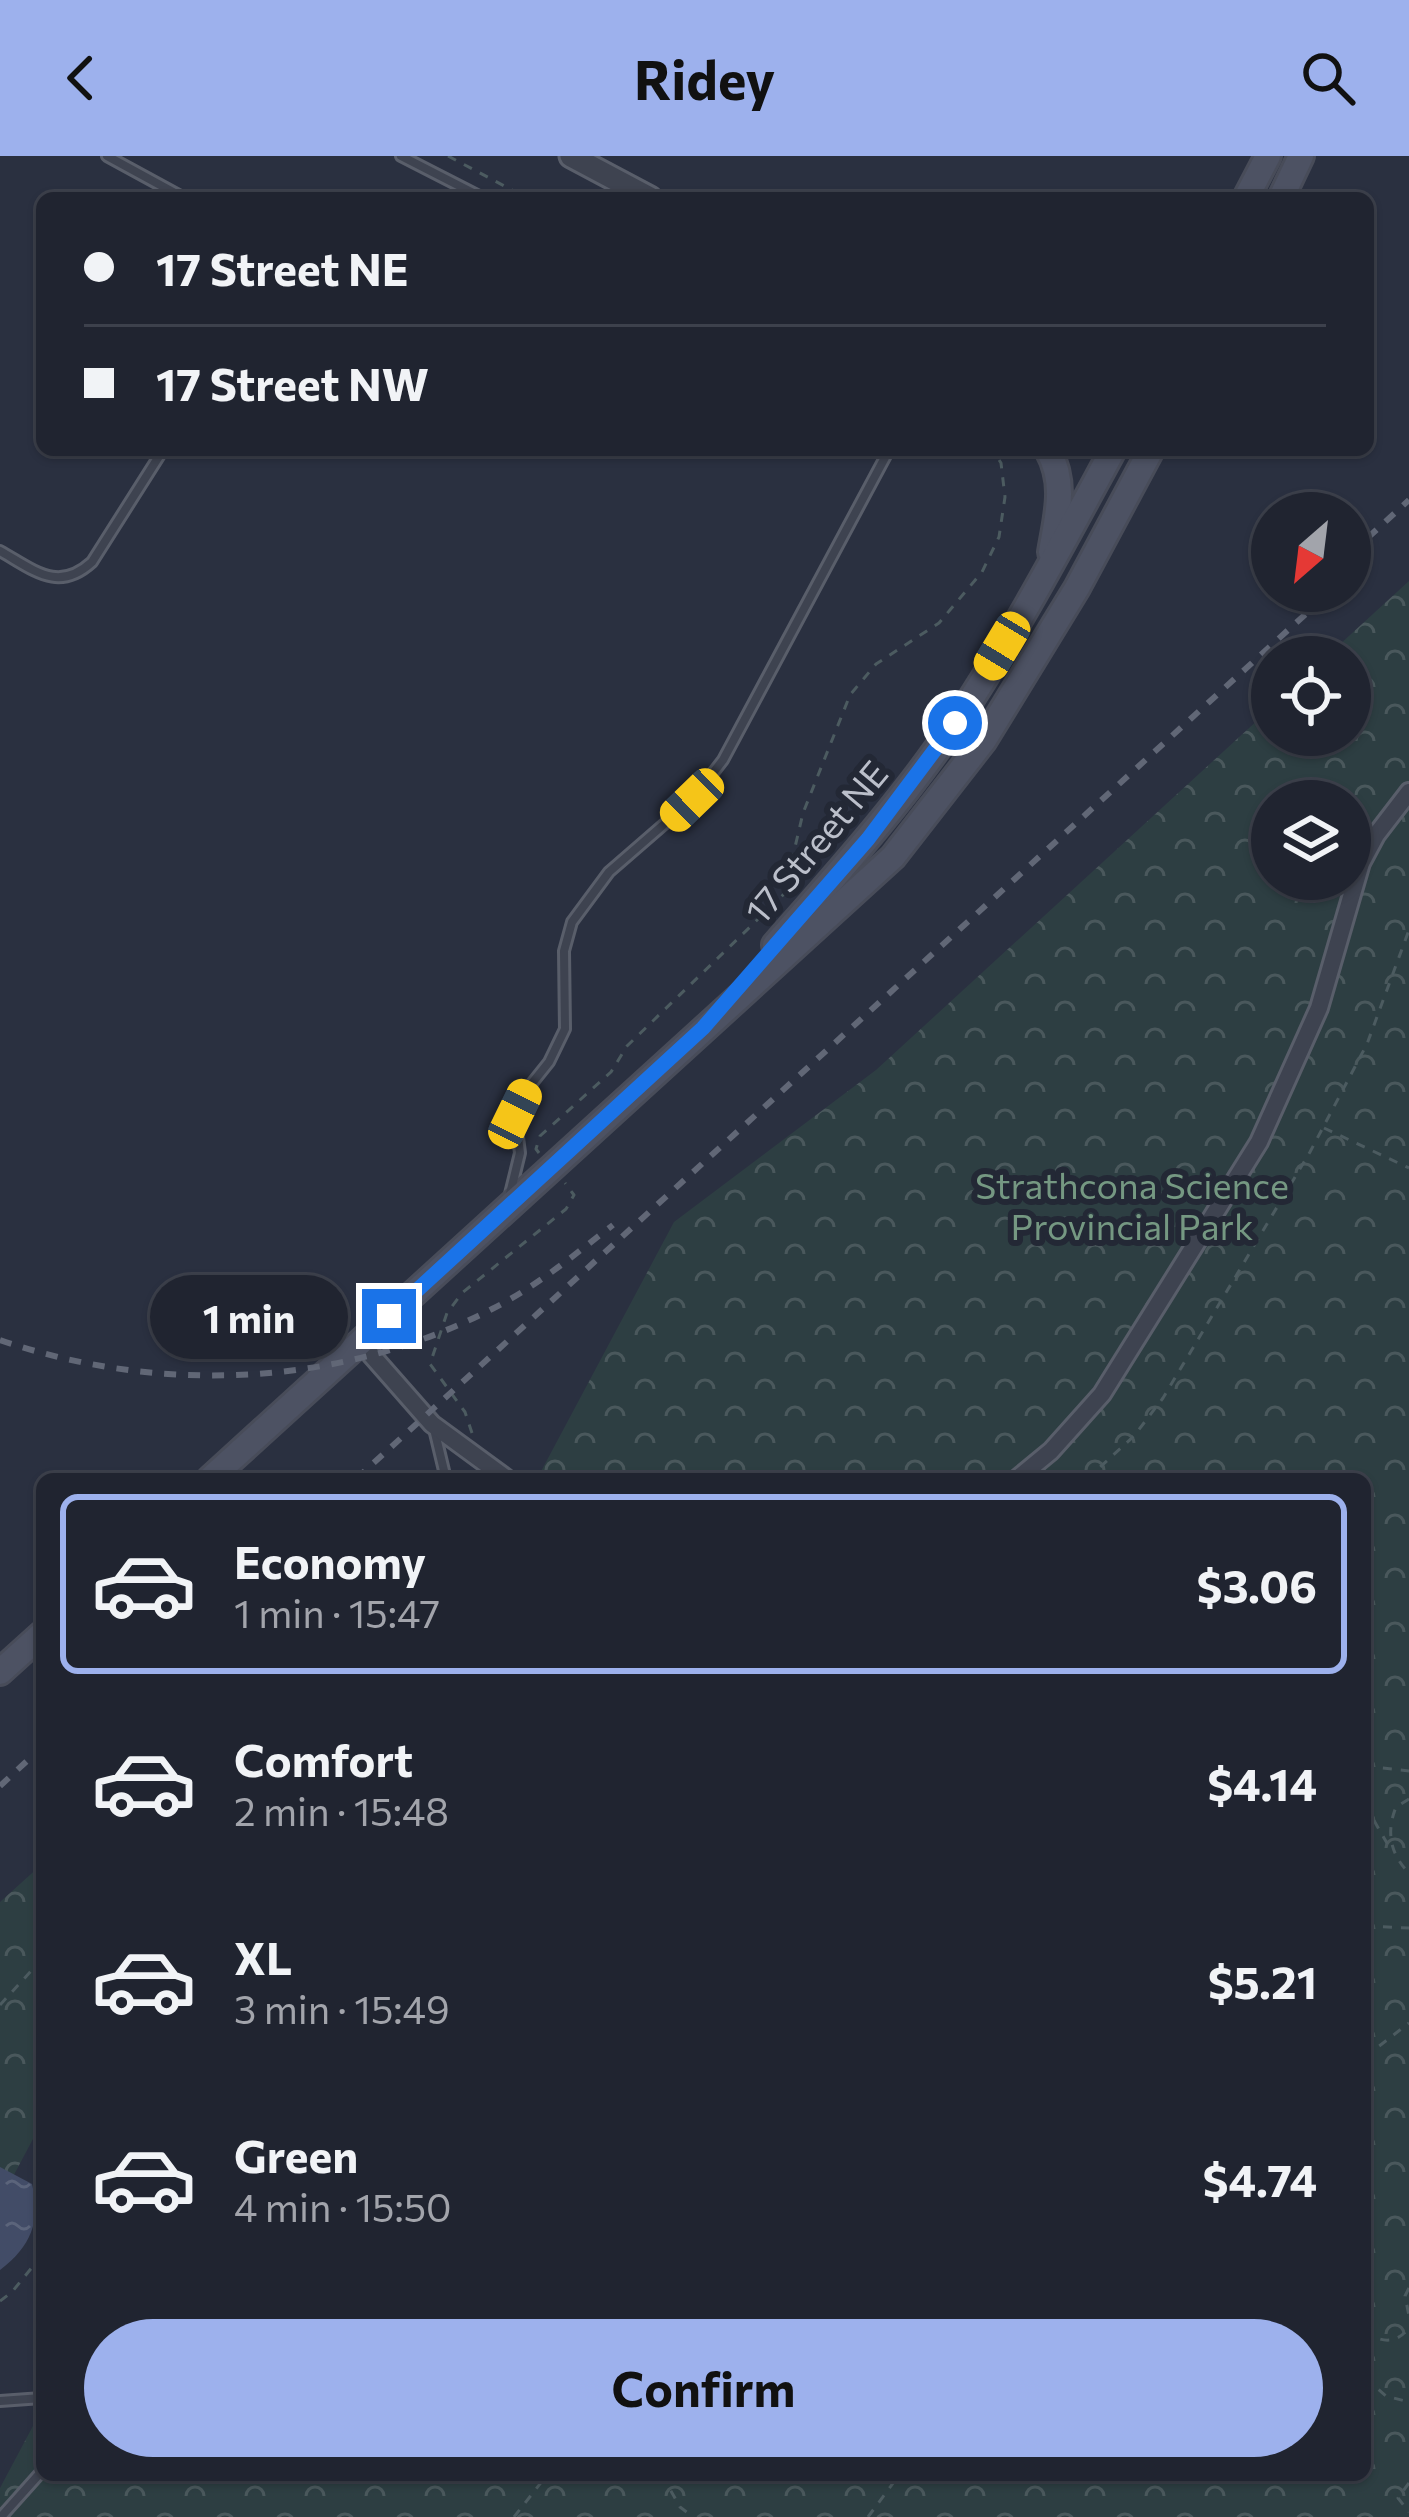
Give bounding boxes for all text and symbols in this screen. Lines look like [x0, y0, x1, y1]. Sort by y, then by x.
icon: back [48, 45, 114, 111]
text: Ridey [634, 45, 775, 111]
icon: search [1295, 45, 1361, 111]
text: 17 Street NE [156, 240, 409, 295]
text: 17 Street NW [156, 355, 429, 410]
north arrow [1251, 492, 1371, 612]
map controls [1251, 492, 1371, 900]
car [968, 606, 1036, 686]
button: locate [1251, 636, 1371, 756]
route start [928, 696, 982, 750]
street label: 17 Street NE [734, 751, 896, 931]
car [654, 762, 730, 838]
button: layers [1251, 780, 1371, 900]
car [483, 1074, 547, 1154]
park label: Strathcona Science Provincial Park [975, 1162, 1289, 1247]
callout: 1 min [149, 1274, 347, 1358]
route end [362, 1289, 416, 1343]
text: 1 min [203, 1293, 295, 1341]
icon: car [90, 1530, 198, 1638]
text: Economy [234, 1533, 426, 1588]
text: $3.06 [1197, 1557, 1317, 1612]
text: 1 min · 15:47 [234, 1588, 440, 1636]
icon: car [90, 1728, 198, 1836]
text: Comfort [234, 1731, 413, 1786]
text: $4.14 [1207, 1755, 1317, 1810]
text: 2 min · 15:48 [234, 1786, 449, 1834]
icon: car [90, 1926, 198, 2034]
text: XL [234, 1929, 292, 1984]
text: $5.21 [1208, 1953, 1317, 2008]
text: 3 min · 15:49 [234, 1984, 450, 2032]
icon: car [90, 2124, 198, 2232]
text: Green [234, 2127, 358, 2182]
text: $4.74 [1203, 2151, 1317, 2206]
text: 4 min · 15:50 [234, 2182, 452, 2230]
button: Confirm [84, 2319, 1323, 2457]

